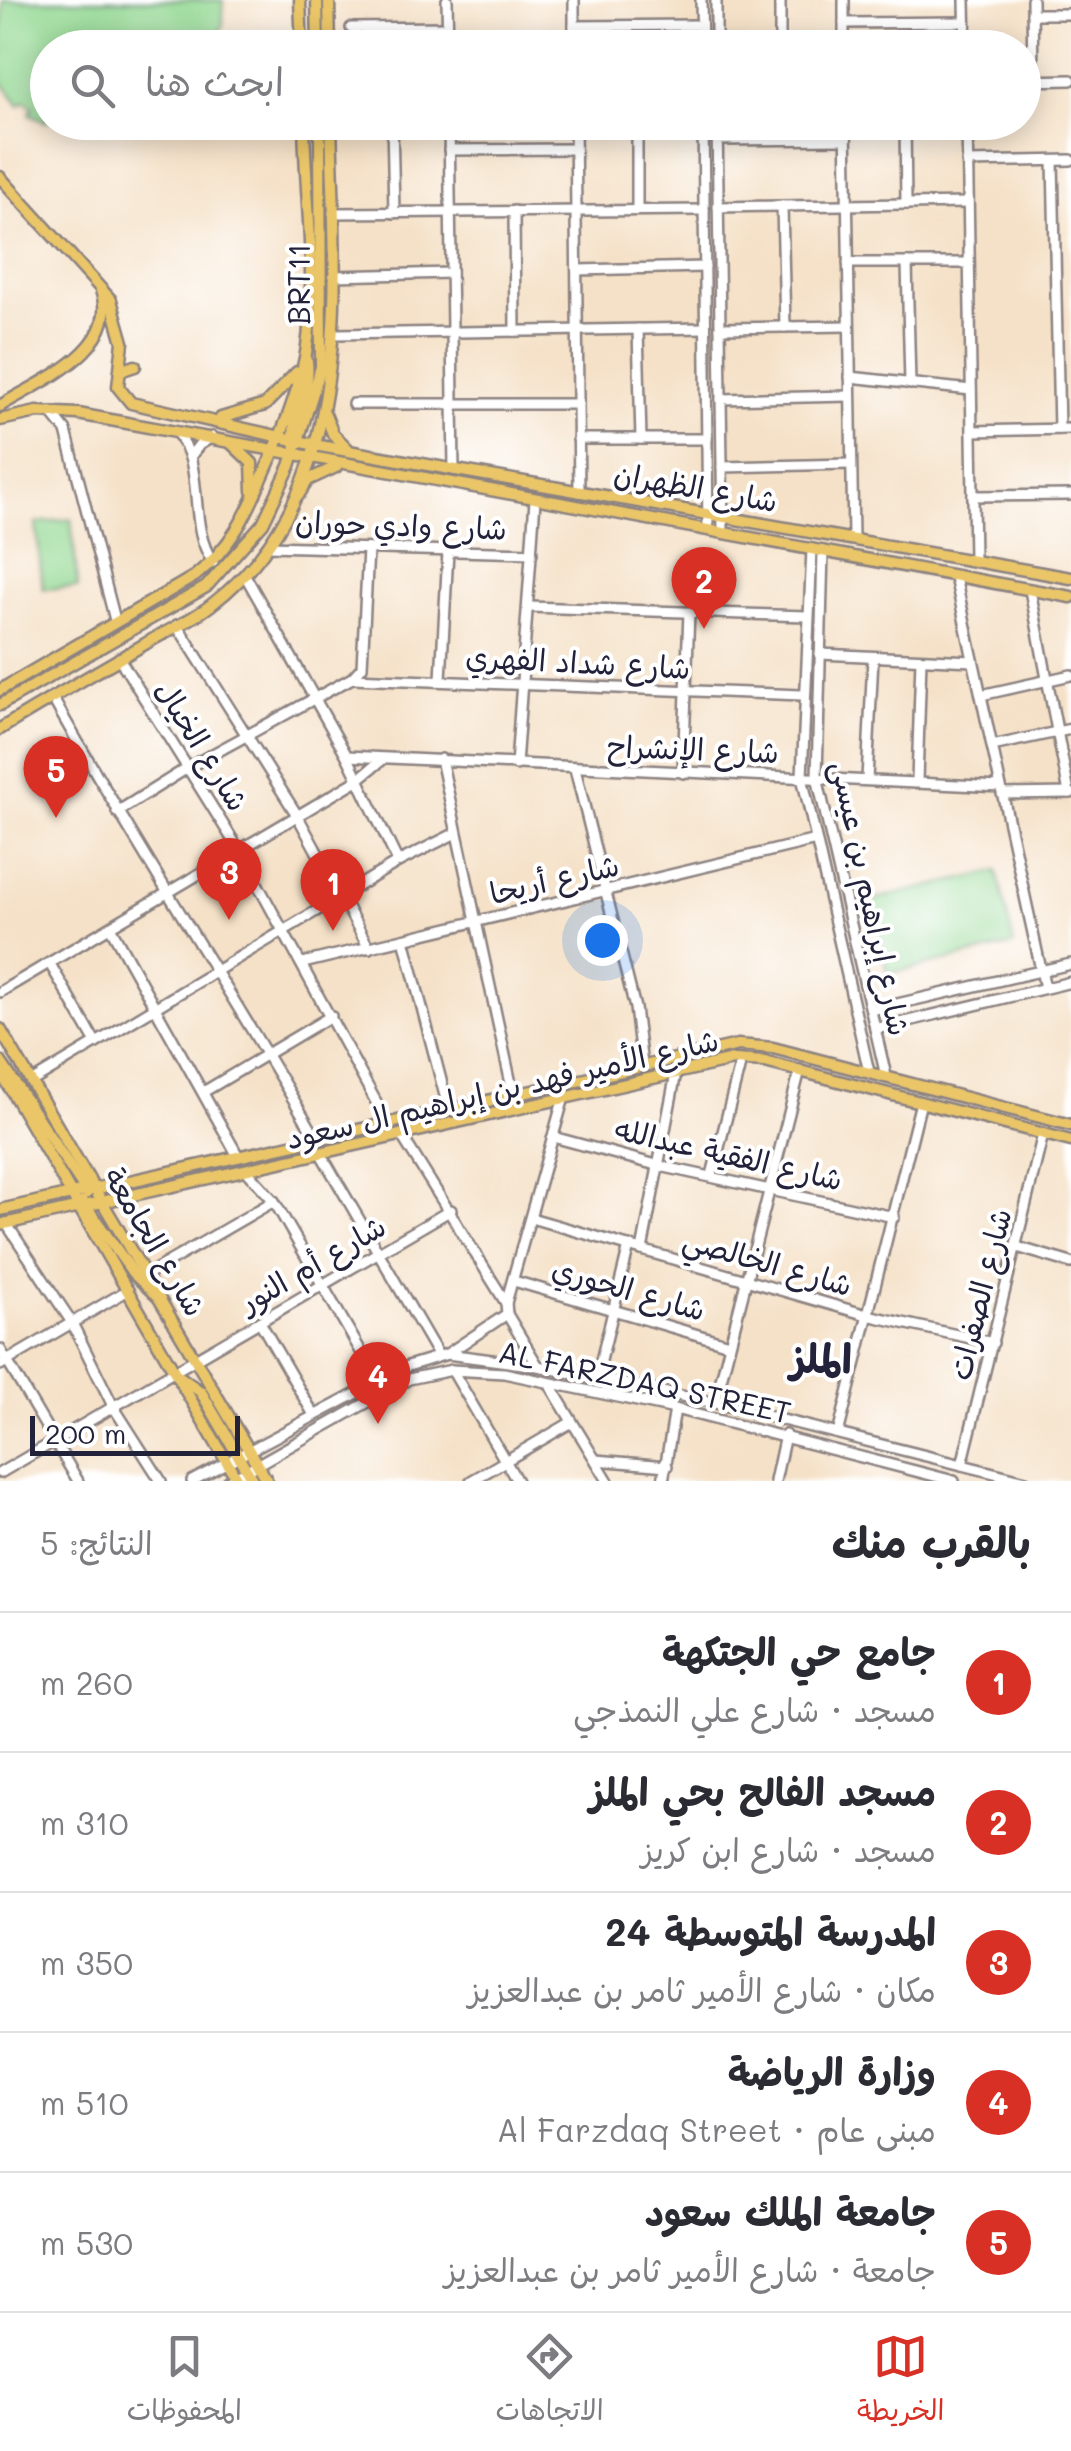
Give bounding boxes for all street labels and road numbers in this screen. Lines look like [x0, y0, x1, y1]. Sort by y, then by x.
street label: BRT11 [278, 243, 318, 325]
street label: شارع الظهران [611, 452, 781, 523]
street label: شارع وادي حوران [294, 500, 508, 551]
street label: شارع شداد الفهري [464, 635, 691, 690]
street label: شارع الخيال [144, 672, 259, 820]
street label: شارع الإنشراح [606, 725, 779, 774]
street label: شارع إبراهيم بن عيسى [819, 757, 921, 1040]
street label: شارع أريحا [485, 844, 623, 915]
street label: شارع الأمير فهد بن إبراهيم ال سعود [282, 1019, 723, 1161]
street label: شارع الفقية عبدالله [611, 1107, 847, 1202]
street label: شارع الجامعة [93, 1159, 216, 1325]
street label: شارع الصفرات [938, 1204, 1023, 1385]
street label: شارع أم النور [229, 1205, 394, 1326]
street label: شارع الخالصي [677, 1218, 857, 1312]
street label: شارع الحوري [547, 1247, 710, 1332]
street label: AL FARZDAQ STREET [495, 1330, 795, 1432]

